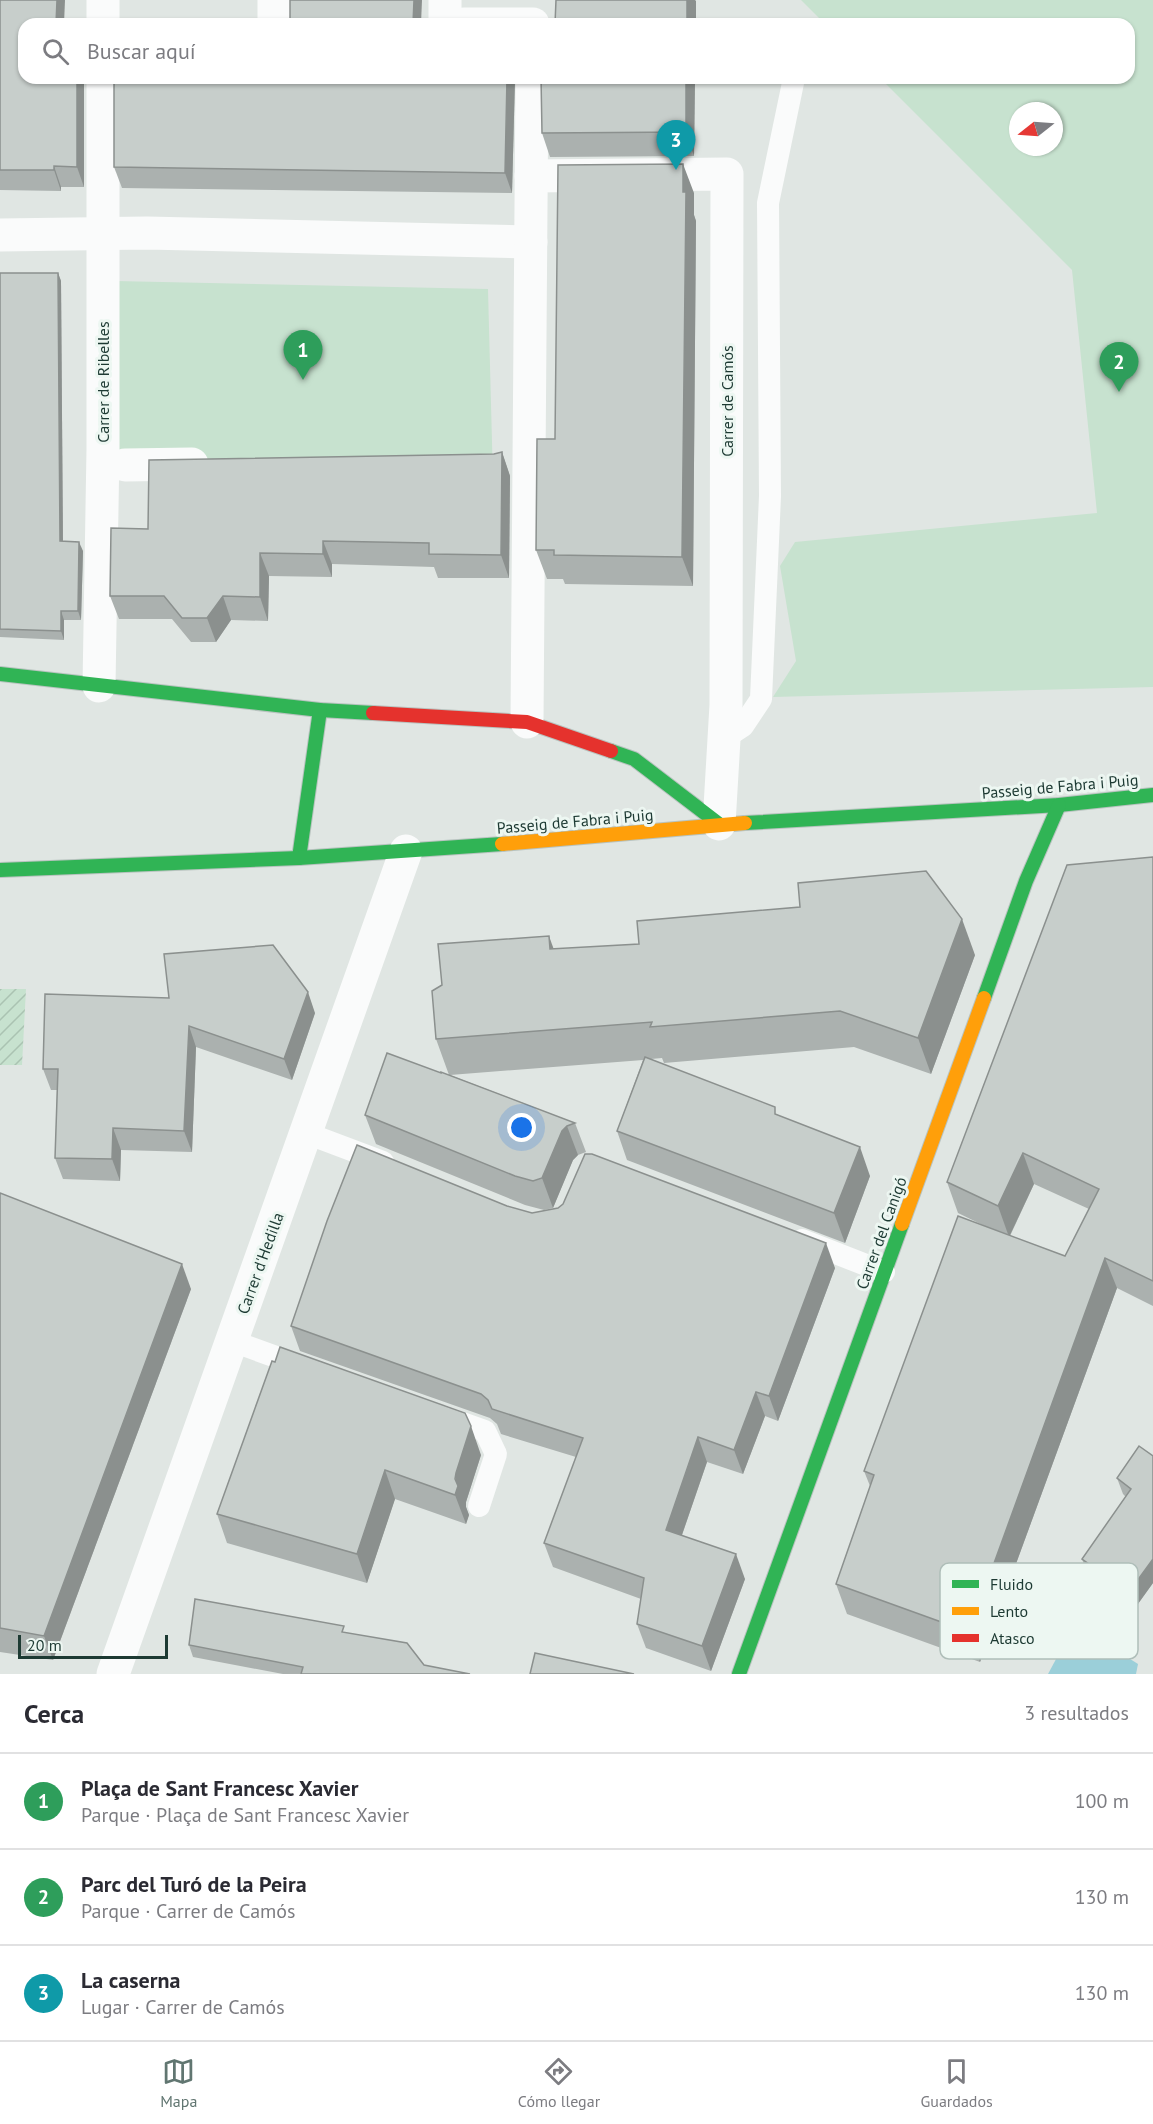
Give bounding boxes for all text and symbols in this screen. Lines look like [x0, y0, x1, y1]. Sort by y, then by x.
search box [18, 18, 1135, 84]
icon: search [39, 35, 72, 68]
text: Buscar aquí [87, 37, 196, 65]
north arrow [1009, 102, 1063, 156]
pin: 3 [656, 120, 696, 170]
street label: Carrer de Ribelles [93, 321, 113, 443]
pin: 1 [284, 330, 322, 380]
pin: 2 [1100, 342, 1138, 392]
street label: Carrer de Camós [717, 345, 737, 457]
street label: Passeig de Fabra i Puig [981, 769, 1139, 803]
street label: Passeig de Fabra i Puig [496, 804, 654, 838]
your location [507, 1113, 536, 1142]
street label: Carrer del Canigó [851, 1174, 911, 1292]
street label: Carrer d'Hedilla [232, 1209, 288, 1317]
legend [940, 1563, 1138, 1659]
text: Fluido [990, 1574, 1033, 1594]
text: Lento [990, 1601, 1028, 1621]
text: Atasco [990, 1628, 1035, 1648]
scale bar [18, 1632, 168, 1660]
text: 20 m [27, 1635, 62, 1655]
text: Cerca [24, 1697, 84, 1730]
text: 3 resultados [1024, 1700, 1129, 1726]
text: Plaça de Sant Francesc Xavier [81, 1774, 358, 1802]
text: 1 [38, 1788, 49, 1814]
text: 100 m [1075, 1788, 1129, 1814]
text: Parque · Plaça de Sant Francesc Xavier [81, 1802, 409, 1828]
text: Parc del Turó de la Peira [81, 1870, 307, 1898]
text: 2 [38, 1884, 49, 1910]
text: 130 m [1075, 1884, 1129, 1910]
text: Parque · Carrer de Camós [81, 1898, 295, 1924]
text: La caserna [81, 1966, 180, 1994]
text: 3 [38, 1980, 49, 2006]
text: 130 m [1075, 1980, 1129, 2006]
text: Lugar · Carrer de Camós [81, 1994, 285, 2020]
tab: Mapa [160, 2055, 197, 2111]
tab: Cómo llegar [518, 2055, 600, 2111]
tab: Guardados [921, 2055, 993, 2111]

